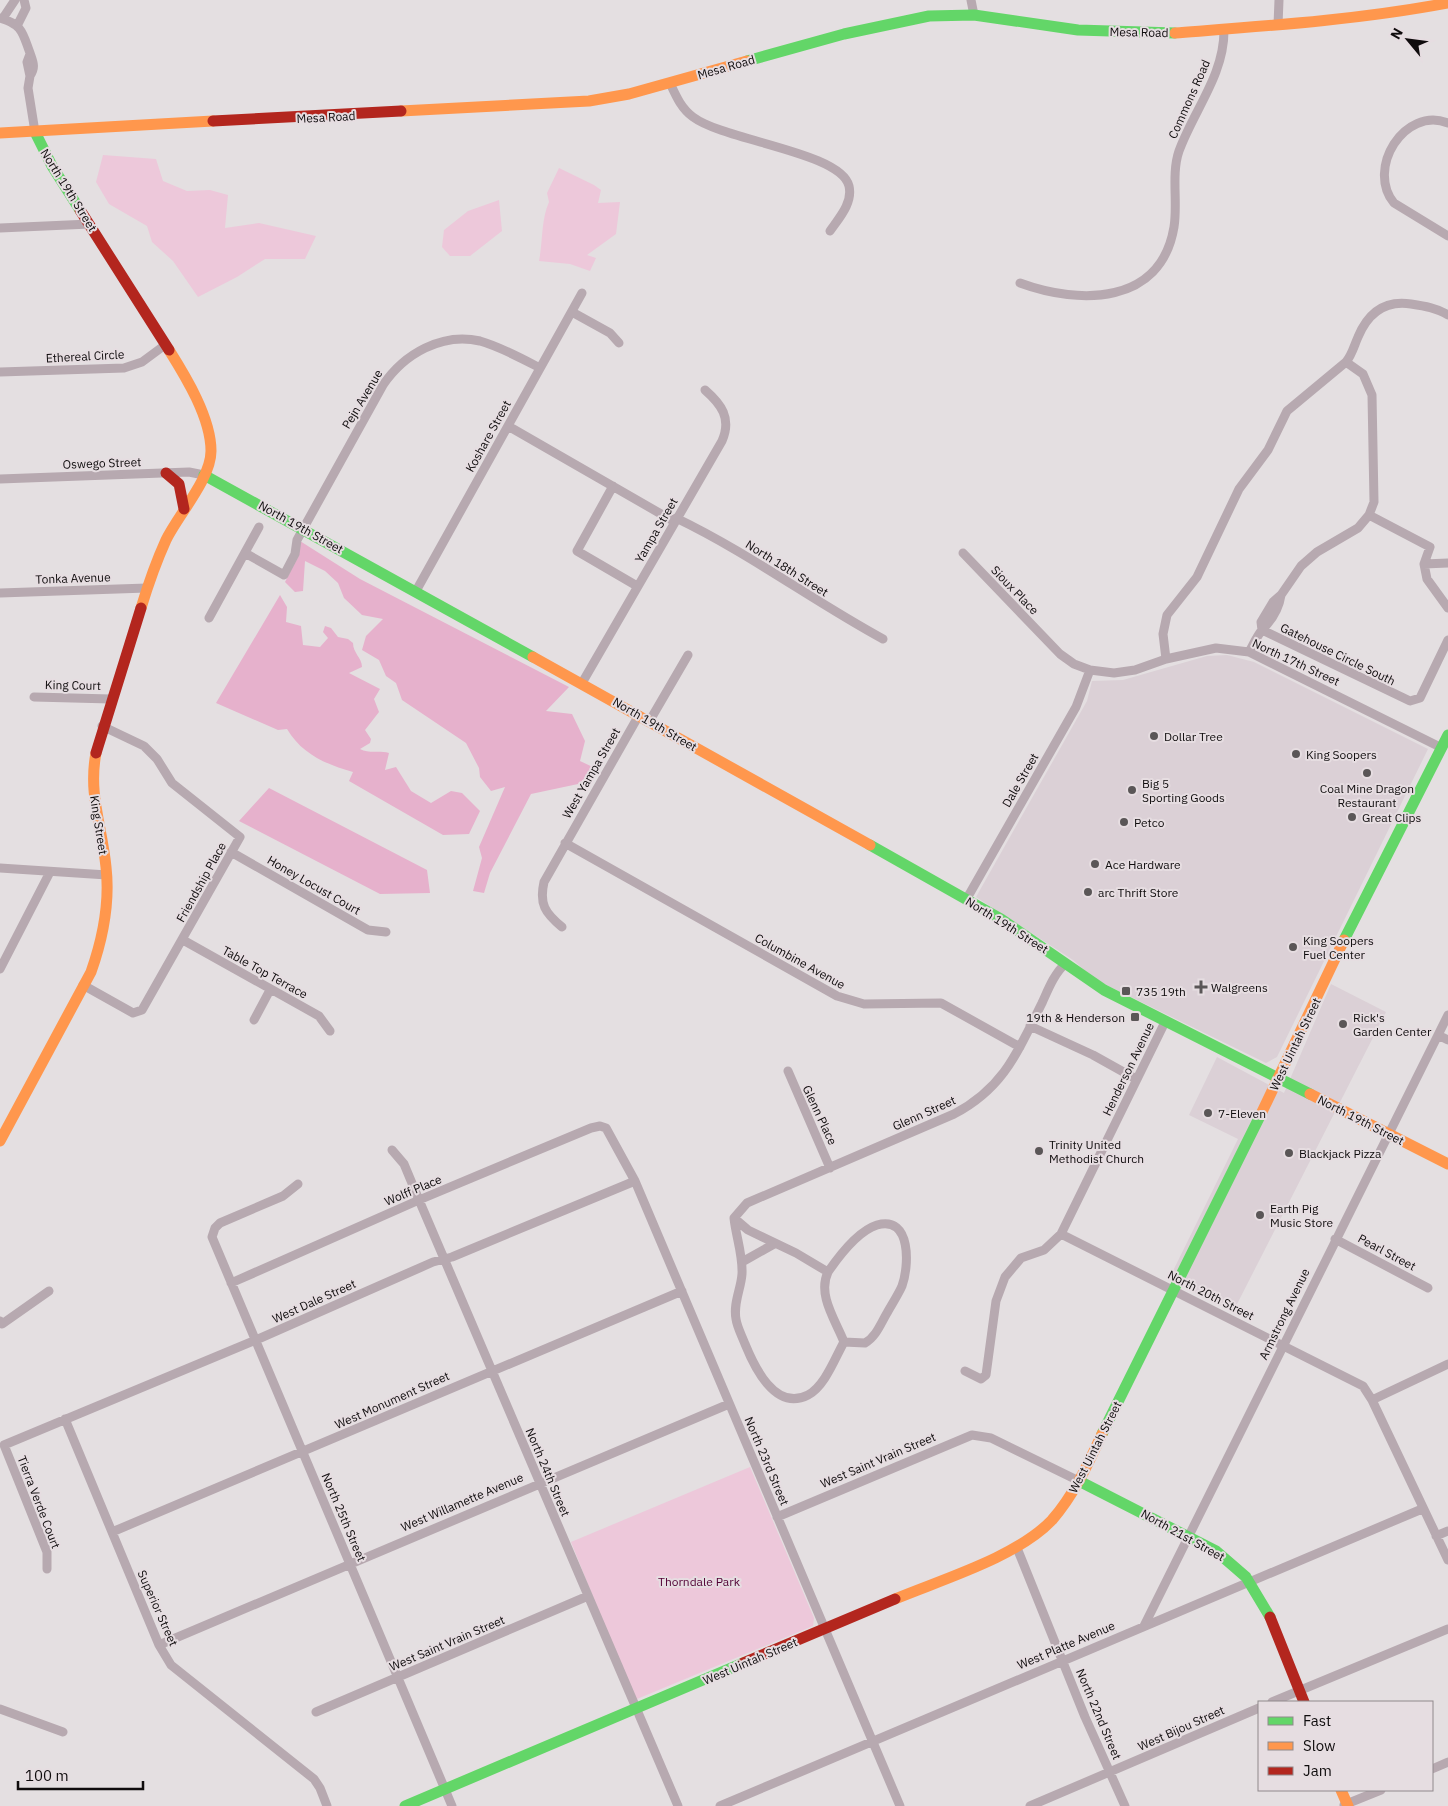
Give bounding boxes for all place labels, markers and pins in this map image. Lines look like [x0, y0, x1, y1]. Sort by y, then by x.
place label: Dollar Tree [1164, 729, 1223, 744]
marker: Dollar Tree [1148, 730, 1160, 742]
place label: King Soopers [1306, 747, 1377, 762]
marker: King Soopers [1290, 748, 1302, 760]
marker: Coal Mine Dragon Restaurant [1361, 767, 1373, 779]
place label: Big 5 Sporting Goods [1142, 776, 1225, 805]
place label: Coal Mine Dragon Restaurant [1320, 781, 1414, 810]
marker: Big 5 Sporting Goods [1126, 784, 1138, 796]
place label: Great Clips [1362, 810, 1421, 825]
marker: Great Clips [1346, 811, 1358, 823]
place label: Petco [1134, 815, 1165, 830]
marker: Petco [1118, 816, 1130, 828]
place label: Ace Hardware [1105, 857, 1181, 872]
marker: Ace Hardware [1089, 858, 1101, 870]
place label: arc Thrift Store [1098, 885, 1179, 900]
marker: arc Thrift Store [1082, 886, 1094, 898]
place label: King Soopers Fuel Center [1303, 933, 1374, 962]
marker: King Soopers Fuel Center [1287, 941, 1299, 953]
place label: Walgreens [1211, 980, 1268, 995]
marker: Walgreens [1195, 981, 1207, 993]
place label: 735 19th [1136, 984, 1186, 999]
marker: 735 19th [1120, 985, 1132, 997]
place label: 19th & Henderson [1026, 1010, 1125, 1025]
place label: Rick's Garden Center [1353, 1010, 1432, 1039]
marker: 19th & Henderson [1129, 1011, 1141, 1023]
marker: Rick's Garden Center [1337, 1018, 1349, 1030]
place label: 7-Eleven [1218, 1106, 1266, 1121]
marker: 7-Eleven [1202, 1107, 1214, 1119]
place label: Trinity United Methodist Church [1049, 1137, 1144, 1166]
marker: Trinity United Methodist Church [1033, 1145, 1045, 1157]
place label: Blackjack Pizza [1299, 1146, 1382, 1161]
marker: Blackjack Pizza [1283, 1147, 1295, 1159]
place label: Earth Pig Music Store [1270, 1201, 1333, 1230]
marker: Earth Pig Music Store [1254, 1209, 1266, 1221]

